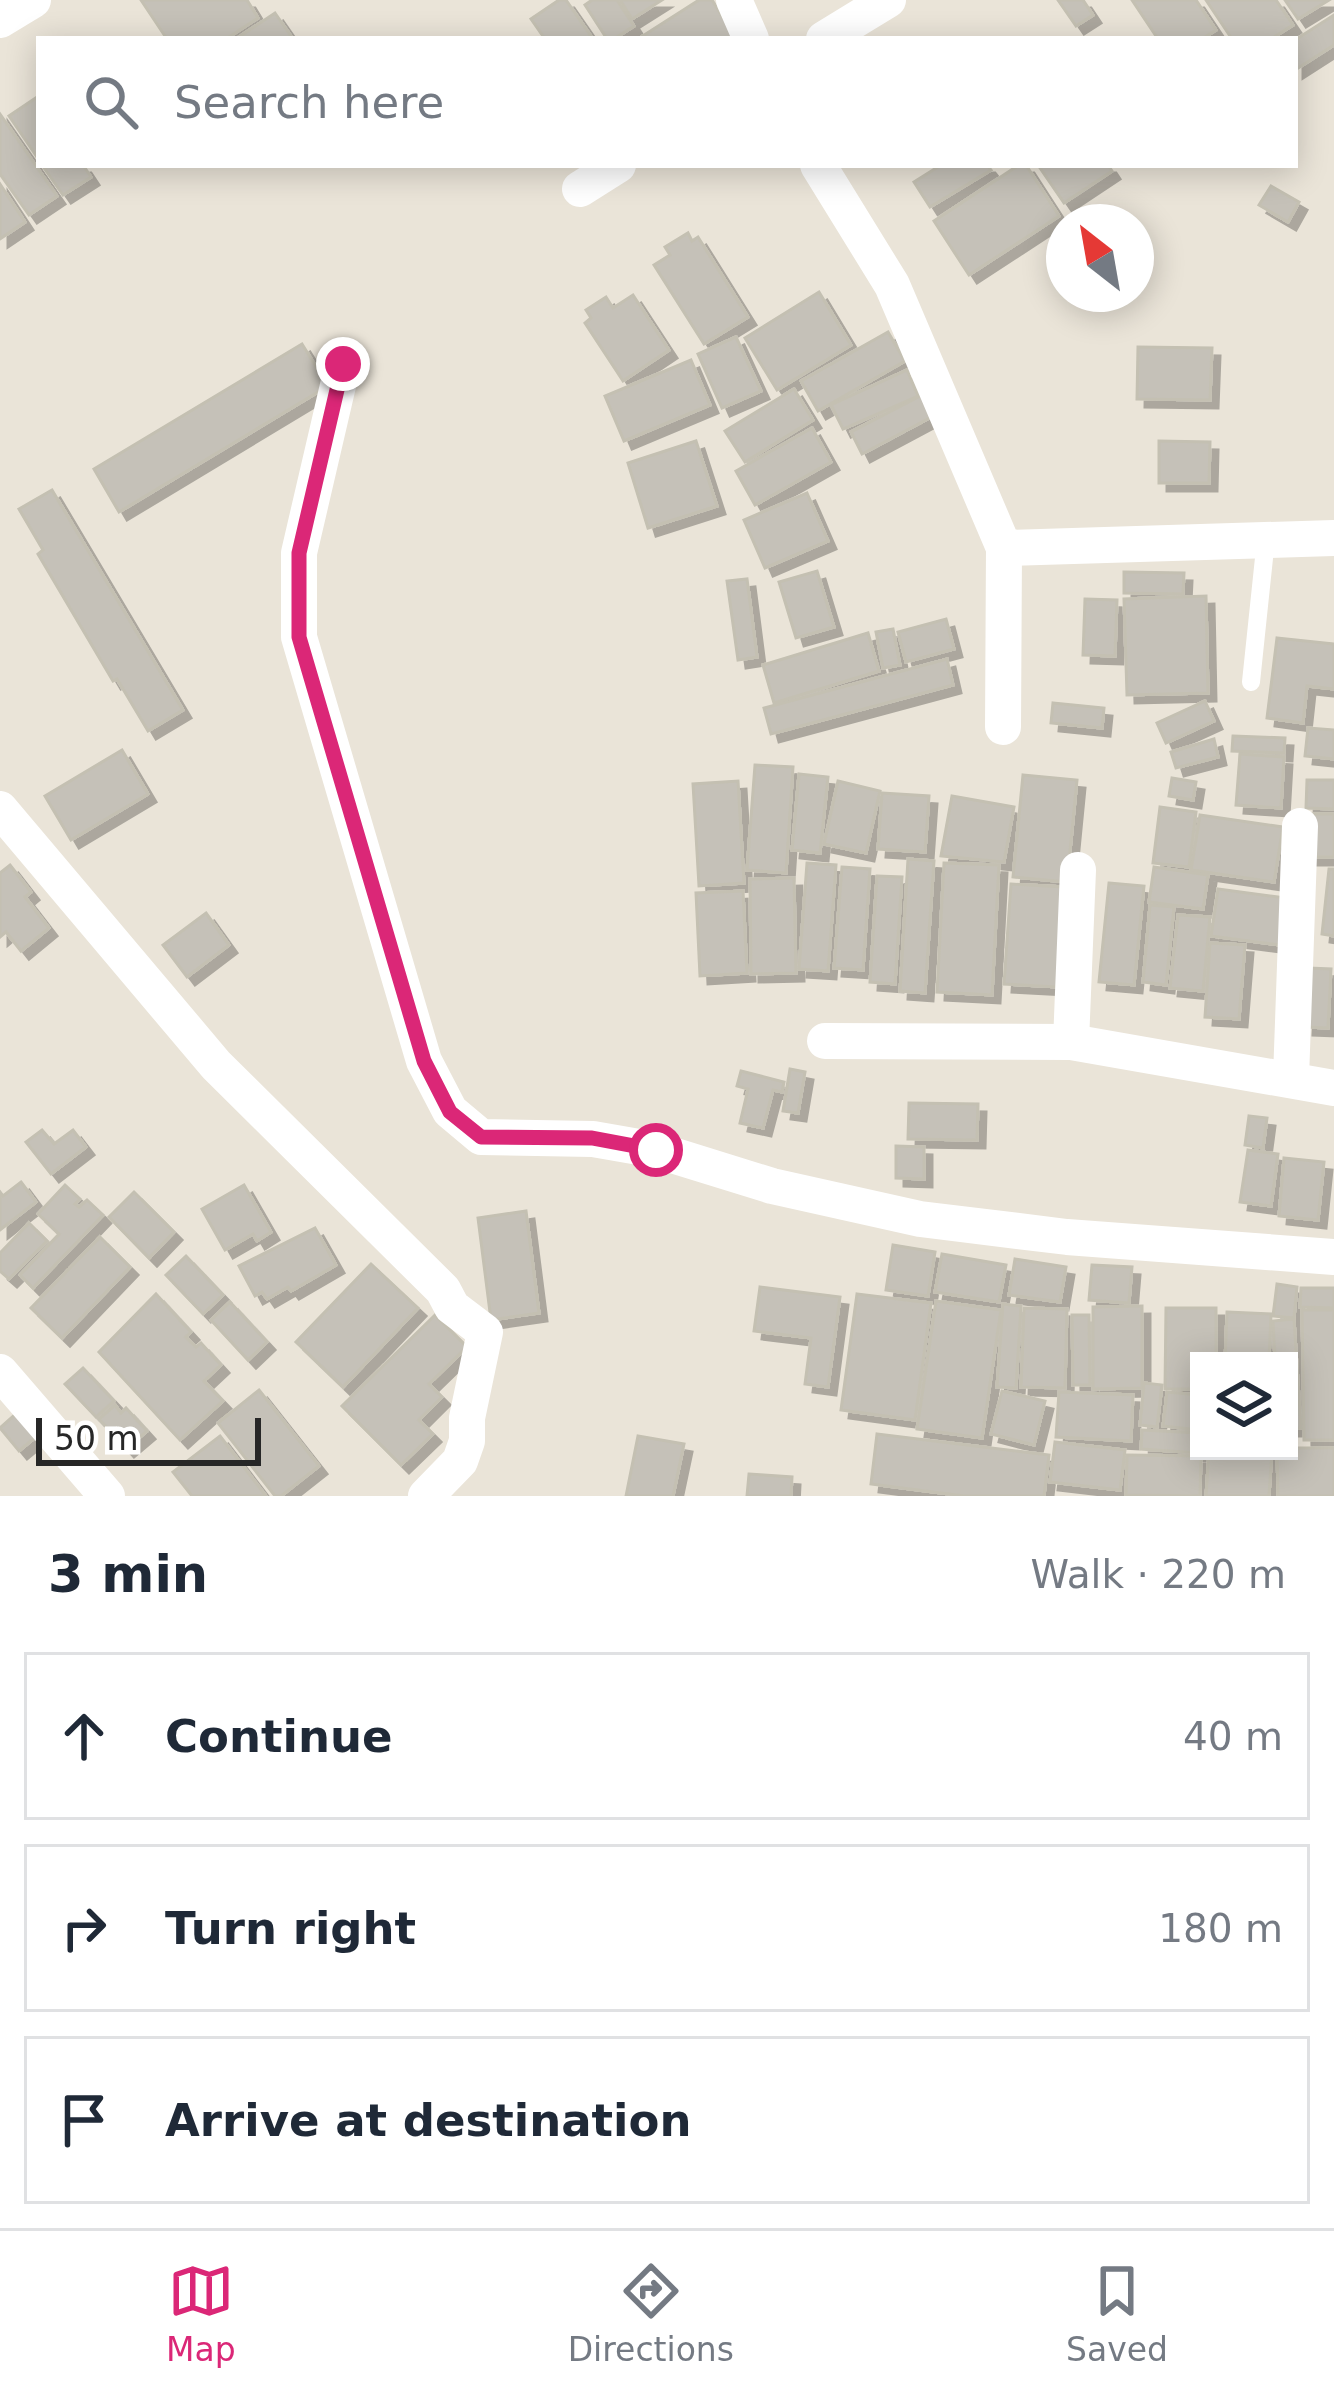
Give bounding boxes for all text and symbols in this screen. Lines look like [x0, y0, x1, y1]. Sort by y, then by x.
search box [36, 36, 1298, 168]
icon: search [78, 69, 144, 135]
text: Search here [174, 76, 444, 129]
north arrow [1046, 204, 1154, 312]
route end [316, 337, 370, 391]
route start [629, 1123, 683, 1177]
map controls [1190, 1352, 1298, 1460]
button: layers [1190, 1352, 1298, 1460]
scale bar [36, 1412, 261, 1465]
text: 50 m [54, 1419, 139, 1458]
text: 3 min [48, 1545, 208, 1604]
text: Walk · 220 m [1031, 1552, 1286, 1597]
icon: ahead [51, 1703, 117, 1769]
text: Continue [165, 1710, 393, 1763]
text: 40 m [1183, 1714, 1283, 1759]
icon: right [51, 1895, 117, 1961]
text: Turn right [165, 1902, 416, 1955]
text: 180 m [1158, 1906, 1283, 1951]
icon: arrive [51, 2087, 117, 2153]
text: Arrive at destination [165, 2094, 691, 2147]
tab: Map [166, 2258, 236, 2369]
tab: Directions [568, 2258, 734, 2369]
tab: Saved [1066, 2258, 1168, 2369]

